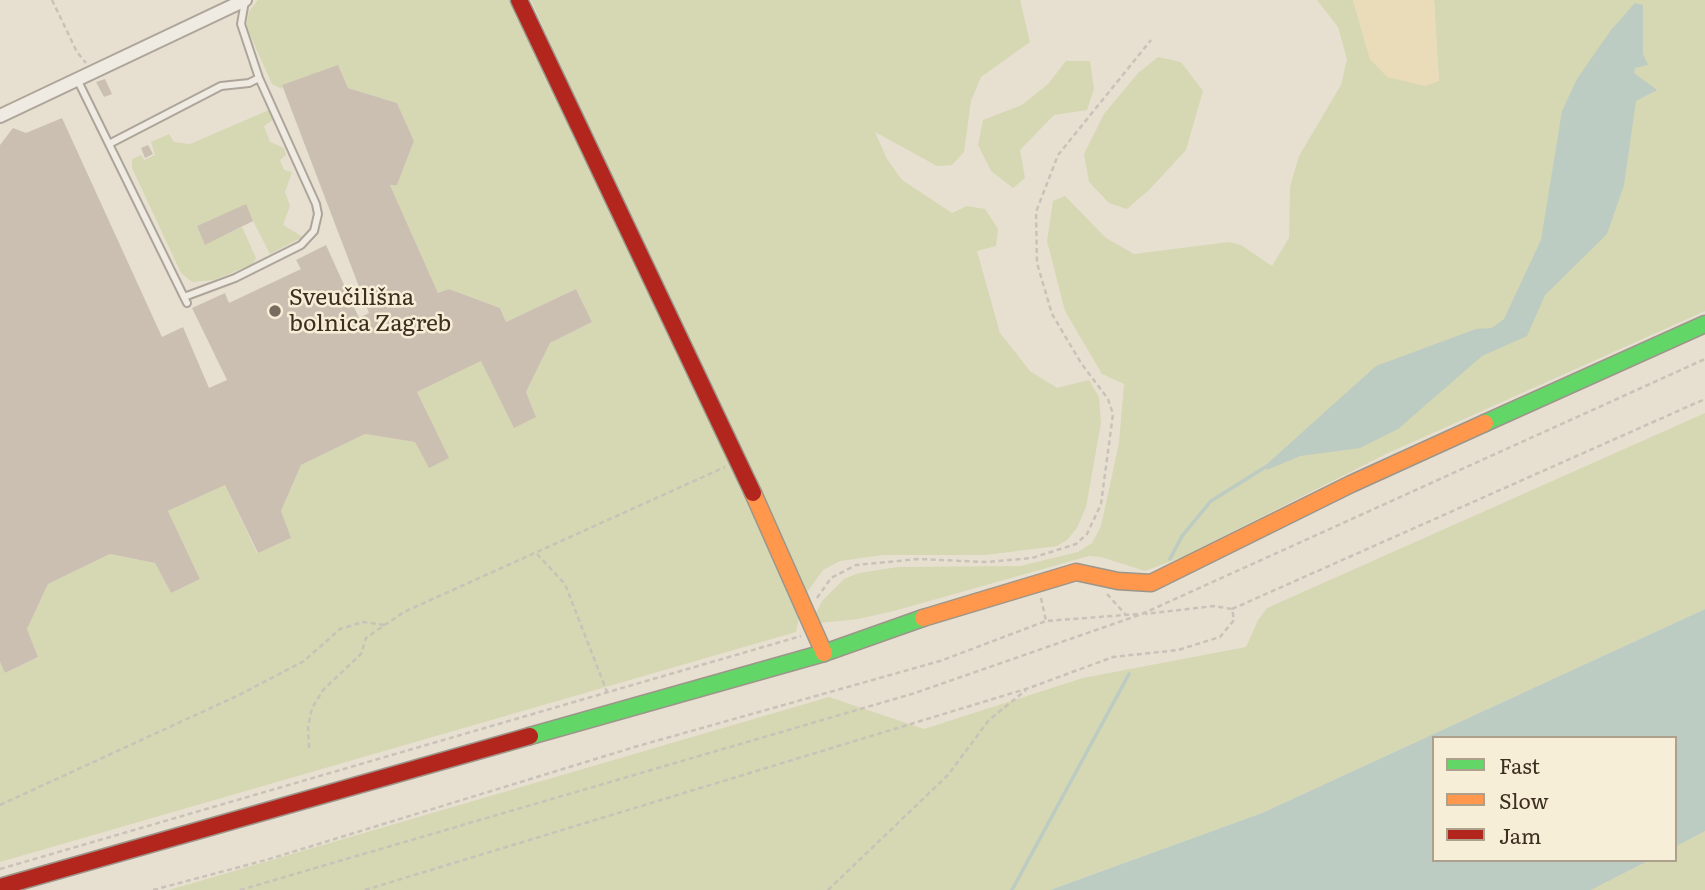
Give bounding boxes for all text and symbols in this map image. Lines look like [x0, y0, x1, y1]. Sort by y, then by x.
place label: Sveučilišna bolnica Zagreb [289, 284, 451, 338]
marker: Sveučilišna bolnica Zagreb [267, 303, 283, 319]
legend [1432, 736, 1677, 862]
text: Fast [1499, 749, 1540, 780]
text: Slow [1499, 784, 1549, 815]
text: Jam [1499, 819, 1541, 850]

